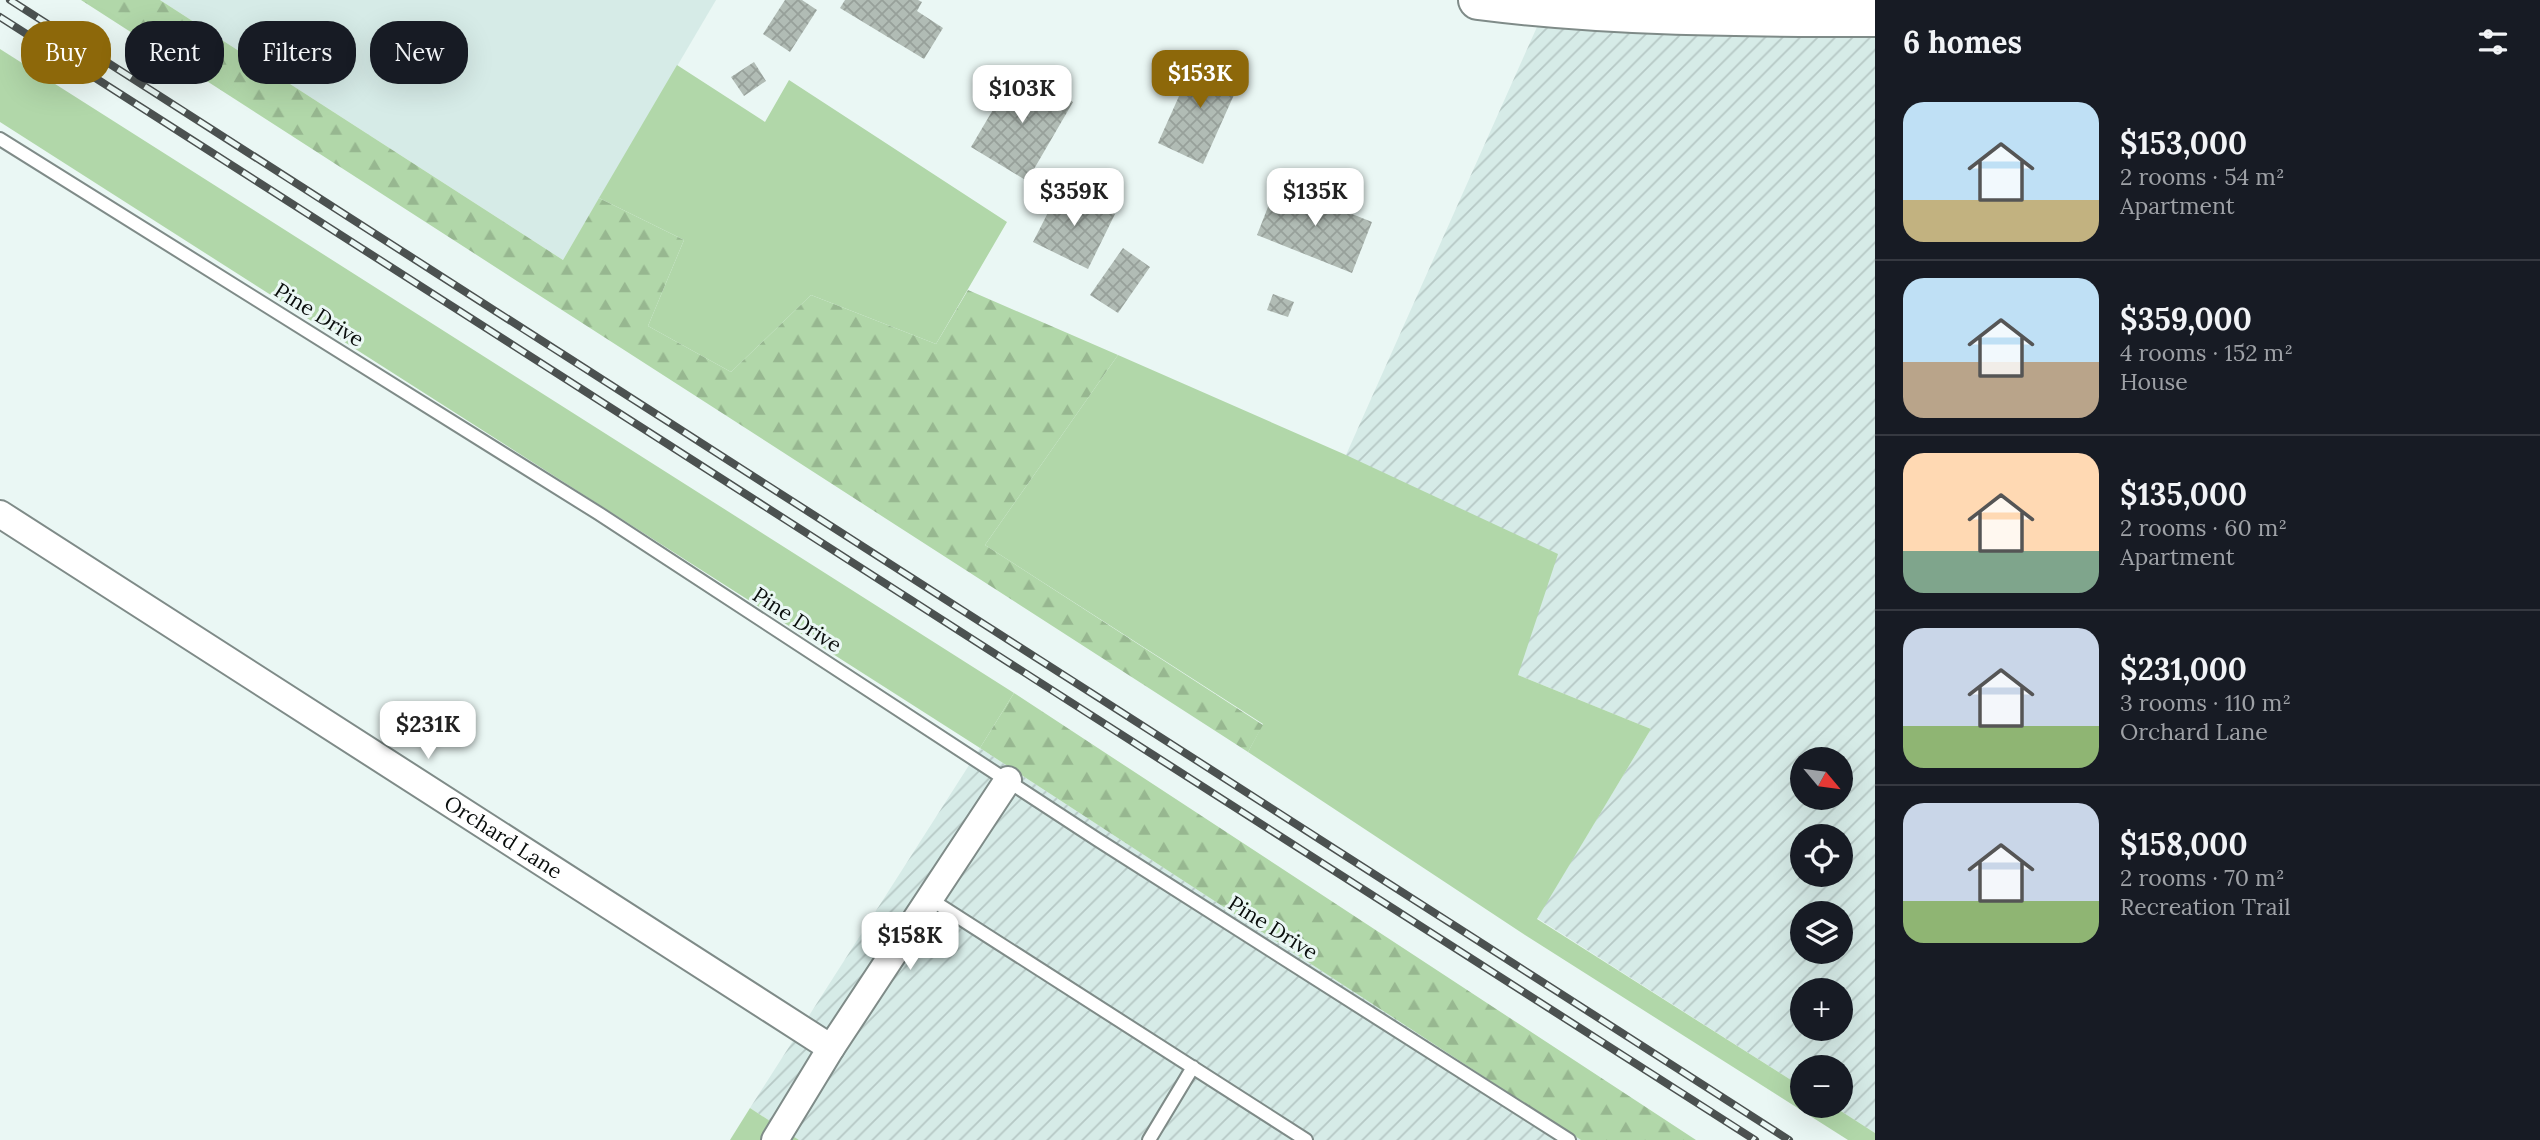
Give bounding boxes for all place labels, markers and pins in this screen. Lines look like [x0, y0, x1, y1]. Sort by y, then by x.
pin: $153K [1151, 50, 1249, 110]
pin: $103K [973, 66, 1071, 125]
pin: $359K [1025, 168, 1123, 228]
pin: $135K [1266, 168, 1364, 228]
pin: $231K [379, 702, 477, 761]
pin: $158K [861, 912, 959, 972]

